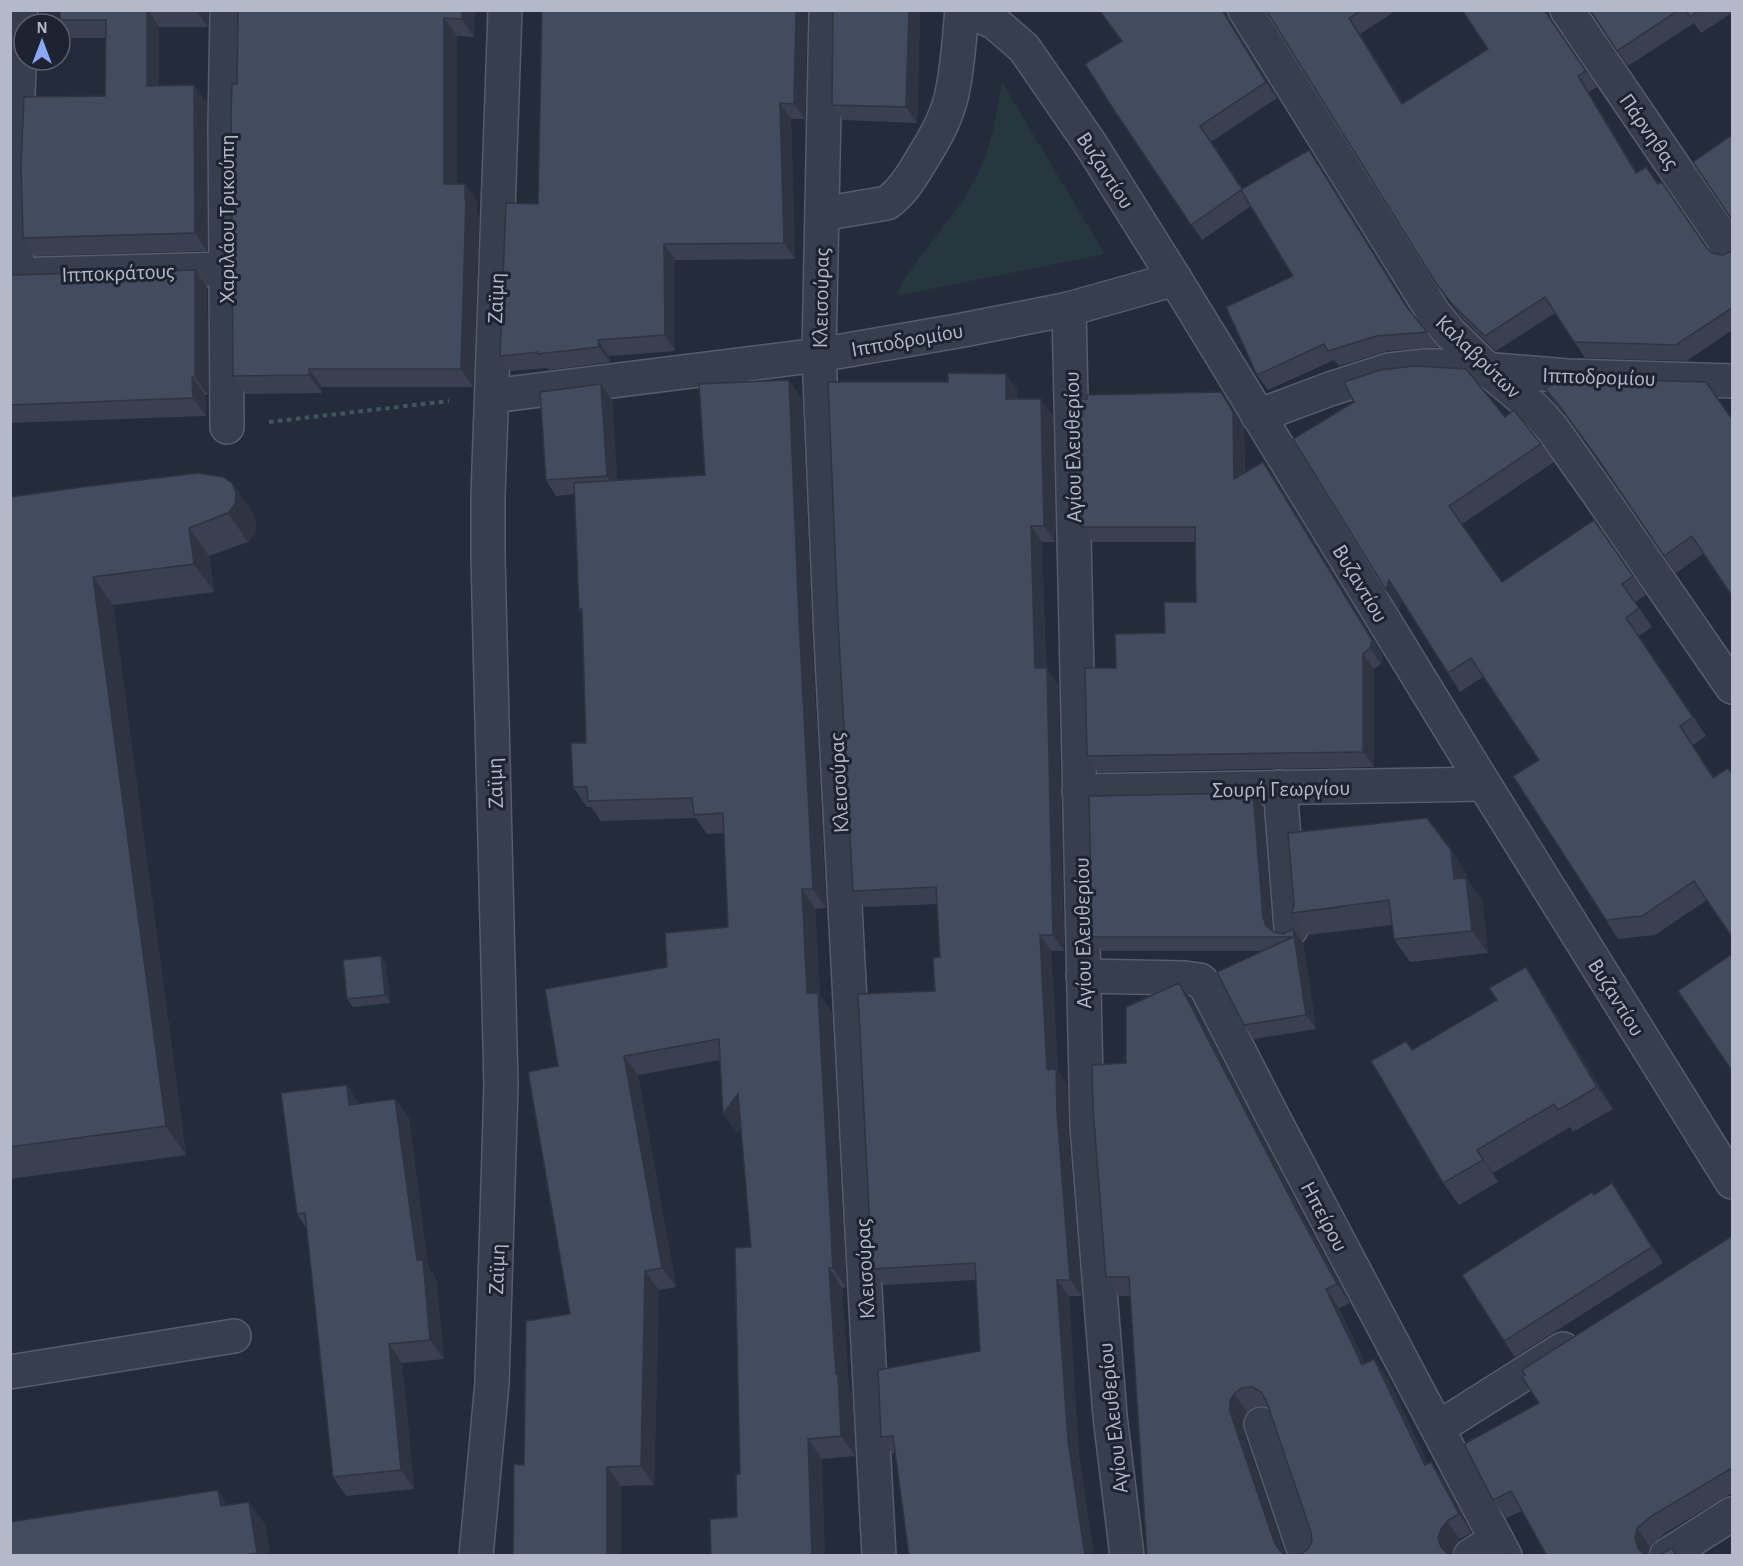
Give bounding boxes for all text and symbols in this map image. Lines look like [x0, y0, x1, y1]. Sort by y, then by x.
north arrow [12, 12, 72, 72]
text: N [36, 20, 48, 36]
street label: Πάρνηθας [1615, 90, 1683, 174]
street label: Βυζαντίου [1072, 128, 1138, 213]
street label: Χαριλάου Τρικούπη [216, 134, 238, 304]
street label: Κλεισούρας [809, 248, 833, 349]
street label: Ιπποκράτους [61, 260, 175, 286]
street label: Ζαϊμη [484, 272, 508, 324]
street label: Καλαβρύτων [1431, 311, 1525, 403]
street label: Ιπποδρομίου [849, 319, 965, 361]
street label: Ιπποδρομίου [1542, 364, 1656, 390]
street label: Αγίου Ελευθερίου [1061, 371, 1085, 523]
street label: Βυζαντίου [1328, 541, 1392, 626]
street label: Κλεισούρας [825, 732, 853, 834]
street label: Ζαϊμη [483, 757, 507, 809]
street label: Σουρή Γεωργίου [1212, 777, 1350, 801]
street label: Αγίου Ελευθερίου [1071, 857, 1095, 1009]
street label: Βυζαντίου [1584, 955, 1648, 1040]
street label: Ηπείρου [1297, 1178, 1352, 1255]
street label: Κλεισούρας [851, 1218, 879, 1320]
street label: Ζαϊμη [485, 1243, 509, 1295]
street label: Αγίου Ελευθερίου [1094, 1341, 1132, 1494]

